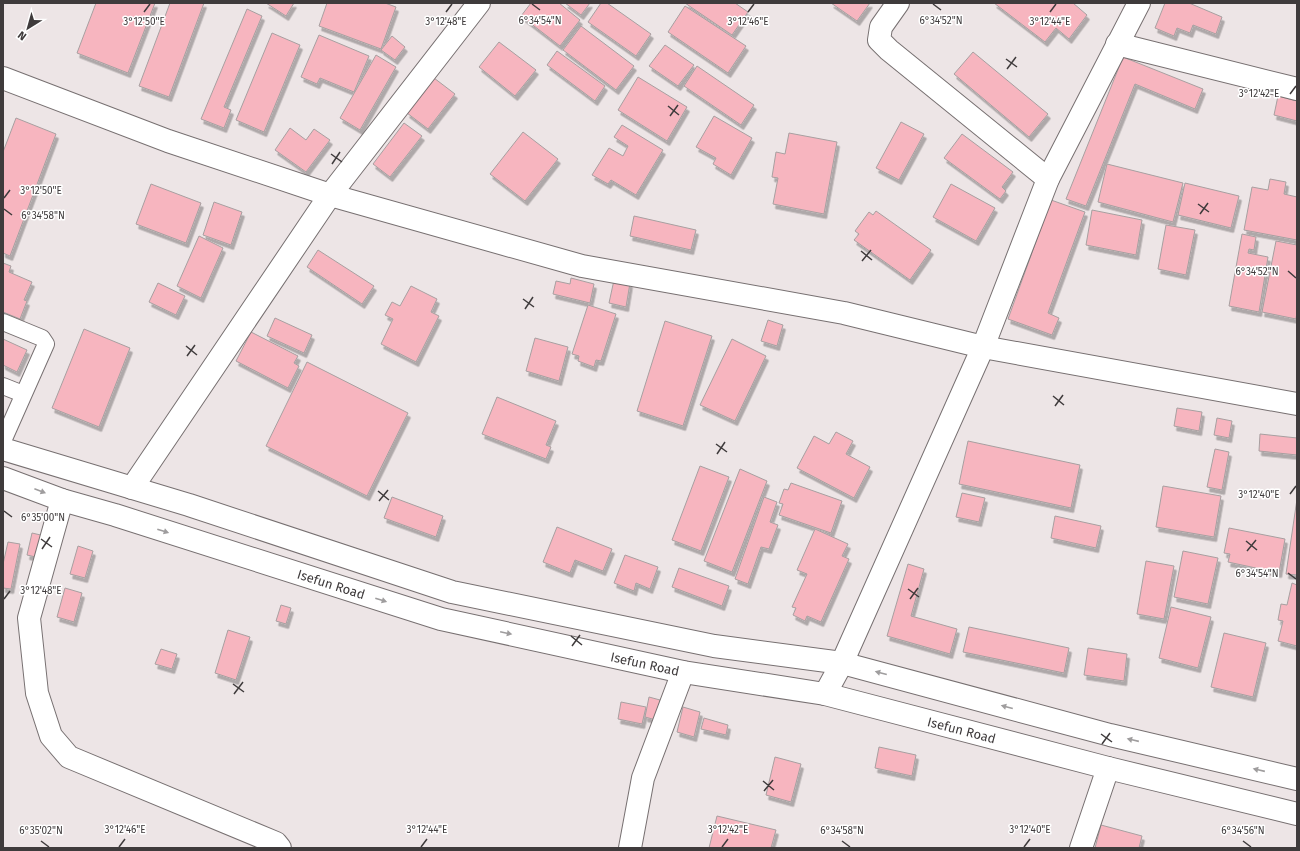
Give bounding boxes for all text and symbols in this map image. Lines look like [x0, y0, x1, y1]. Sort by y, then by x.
north arrow [8, 8, 48, 48]
text: 6°34'54"N [518, 15, 562, 27]
text: 6°34'52"N [919, 15, 963, 27]
text: 3°12'50"E [123, 16, 165, 28]
text: 3°12'48"E [425, 16, 467, 28]
text: 3°12'46"E [727, 16, 769, 28]
text: 3°12'44"E [1030, 16, 1070, 28]
text: N [15, 28, 29, 43]
text: 3°12'42"E [1239, 88, 1279, 100]
text: 3°12'50"E [20, 185, 62, 197]
text: 6°34'58"N [21, 210, 65, 222]
text: 6°34'52"N [1235, 266, 1279, 278]
one-way arrow [34, 489, 46, 495]
text: 3°12'40"E [1238, 489, 1280, 501]
text: 6°35'00"N [21, 512, 65, 524]
one-way arrow [158, 528, 170, 534]
street label: Isefun Road [296, 566, 367, 602]
text: 6°34'54"N [1235, 568, 1279, 580]
text: 3°12'48"E [20, 585, 62, 597]
one-way arrow [375, 597, 387, 603]
one-way arrow [500, 631, 512, 637]
street label: Isefun Road [609, 649, 681, 678]
one-way arrow [875, 670, 888, 676]
one-way arrow [1001, 704, 1013, 710]
street label: Isefun Road [926, 714, 998, 746]
one-way arrow [1126, 737, 1139, 743]
one-way arrow [1253, 767, 1265, 773]
text: 3°12'46"E [104, 824, 146, 836]
text: 3°12'44"E [407, 824, 447, 836]
text: 3°12'42"E [708, 824, 748, 836]
text: 3°12'40"E [1009, 824, 1051, 836]
text: 6°35'02"N [19, 825, 63, 837]
text: 6°34'58"N [820, 825, 864, 837]
text: 6°34'56"N [1221, 825, 1265, 837]

